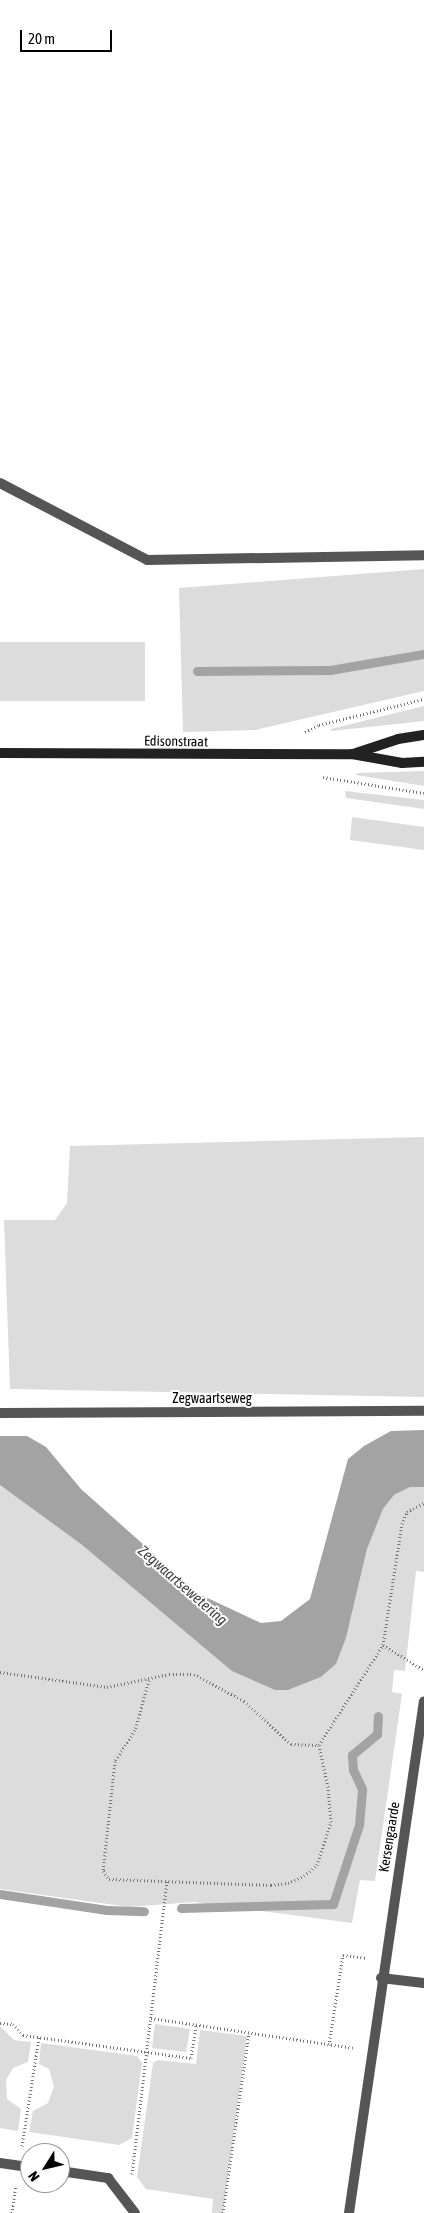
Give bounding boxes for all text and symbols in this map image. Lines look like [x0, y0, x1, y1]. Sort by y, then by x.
scale bar [22, 20, 115, 52]
text: 20 m [28, 30, 55, 47]
street label: Edisonstraat [144, 732, 208, 750]
street label: Zegwaartseweg [172, 1390, 252, 1406]
water label: Zegwaartsewetering [135, 1541, 231, 1629]
street label: Kersengaarde [375, 1801, 403, 1873]
north arrow [20, 2143, 70, 2193]
text: N [25, 2168, 43, 2184]

